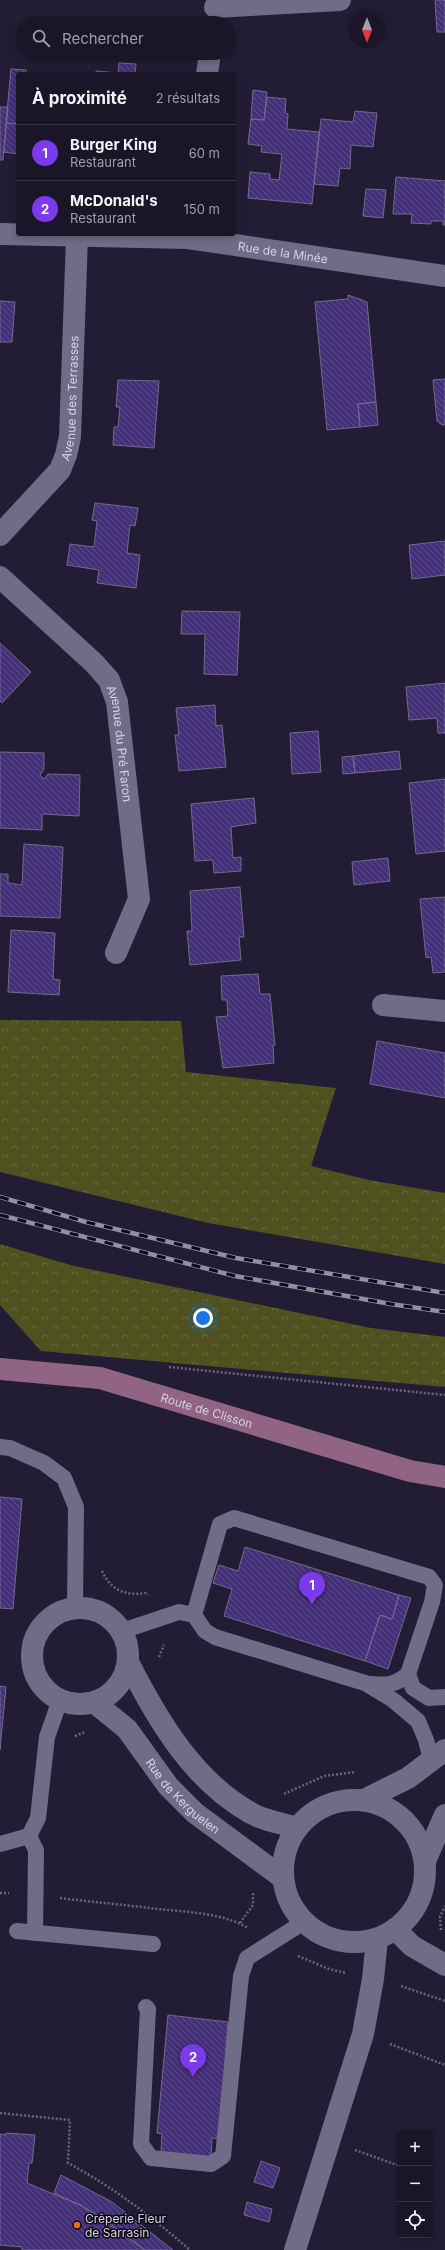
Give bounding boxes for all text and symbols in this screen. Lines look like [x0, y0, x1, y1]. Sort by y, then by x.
north arrow [349, 12, 385, 48]
search box [16, 16, 236, 60]
icon: search [30, 27, 52, 49]
text: Rechercher [62, 29, 144, 48]
text: À proximité [32, 88, 127, 108]
text: 2 résultats [156, 90, 220, 106]
text: Burger King [70, 135, 157, 154]
text: 1 [42, 145, 48, 161]
text: 60 m [189, 145, 220, 161]
text: Restaurant [70, 154, 136, 170]
text: McDonald's [70, 191, 158, 210]
text: 2 [41, 201, 49, 217]
text: 150 m [184, 201, 220, 217]
text: Restaurant [70, 210, 136, 226]
street label: Rue de la Minée [237, 238, 329, 266]
street label: Avenue des Terrasses [57, 335, 81, 463]
street label: Avenue du Pré Faron [104, 683, 136, 803]
your location [193, 1308, 213, 1328]
street label: Route de Clisson [159, 1389, 255, 1431]
pin: 1 [299, 1572, 325, 1605]
street label: Rue de Kerguelen [143, 1755, 223, 1837]
pin: 2 [180, 2044, 206, 2077]
map controls [397, 2130, 433, 2238]
button: + [397, 2130, 433, 2166]
button: − [397, 2166, 433, 2202]
button: locate [397, 2202, 433, 2238]
place label: Crêperie Fleur de Sarrasin [85, 2211, 166, 2240]
marker: Crêperie Fleur de Sarrasin [72, 2220, 82, 2230]

